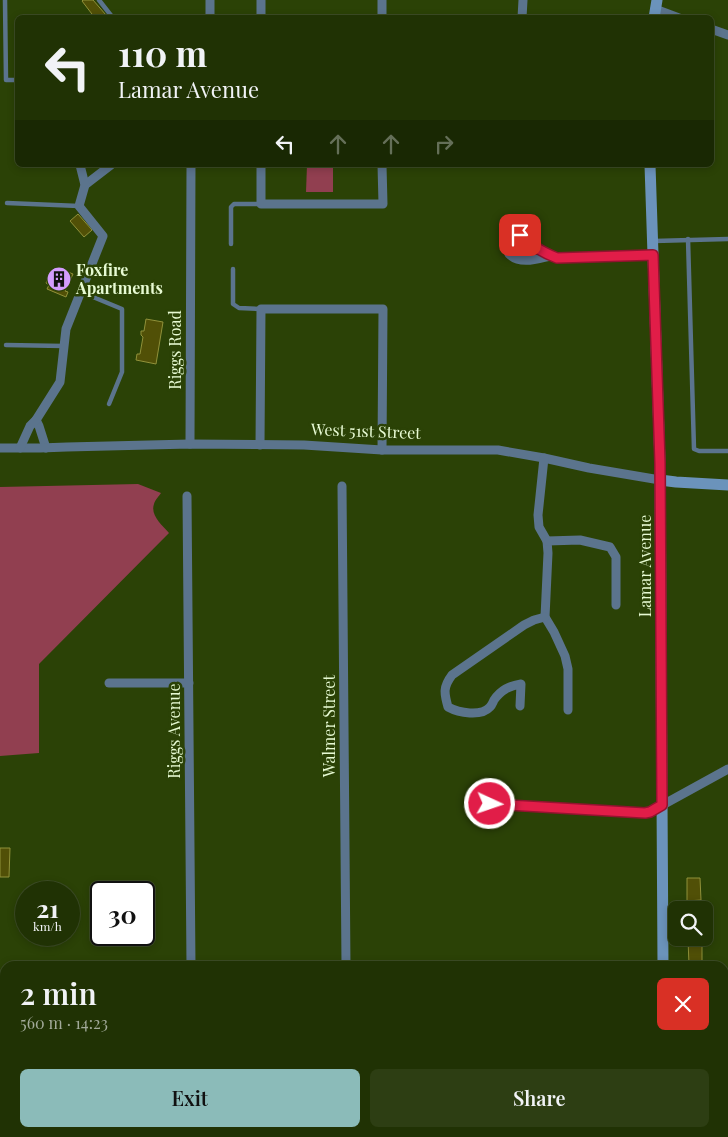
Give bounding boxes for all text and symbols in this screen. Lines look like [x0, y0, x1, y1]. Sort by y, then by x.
text: 110 m [118, 29, 207, 76]
icon: left [35, 35, 100, 100]
text: Lamar Avenue [118, 74, 259, 104]
icon: left [271, 130, 299, 158]
icon: ahead [324, 130, 352, 158]
icon: ahead [377, 130, 405, 158]
icon: right [430, 130, 458, 158]
pin [499, 214, 541, 256]
icon: arrive [506, 221, 534, 249]
place label: Foxfire Apartments [75, 259, 163, 298]
building icon: Foxfire Apartments [46, 266, 72, 292]
street label: Riggs Road [164, 310, 185, 390]
street label: West 51st Street [310, 418, 422, 443]
street label: Lamar Avenue [634, 515, 655, 617]
street label: Walmer Street [318, 675, 339, 778]
street label: Riggs Avenue [163, 683, 184, 779]
position arrow [463, 777, 515, 829]
speed limit sign: 30 [90, 881, 155, 946]
text: 21 [36, 891, 59, 924]
map controls [668, 901, 713, 946]
button: search [668, 901, 713, 946]
text: km/h [33, 918, 62, 934]
text: 2 min [20, 973, 97, 1013]
button: close [657, 978, 709, 1030]
text: 560 m · 14:23 [20, 1012, 108, 1033]
button: Exit [20, 1069, 360, 1127]
button: Share [370, 1069, 709, 1127]

